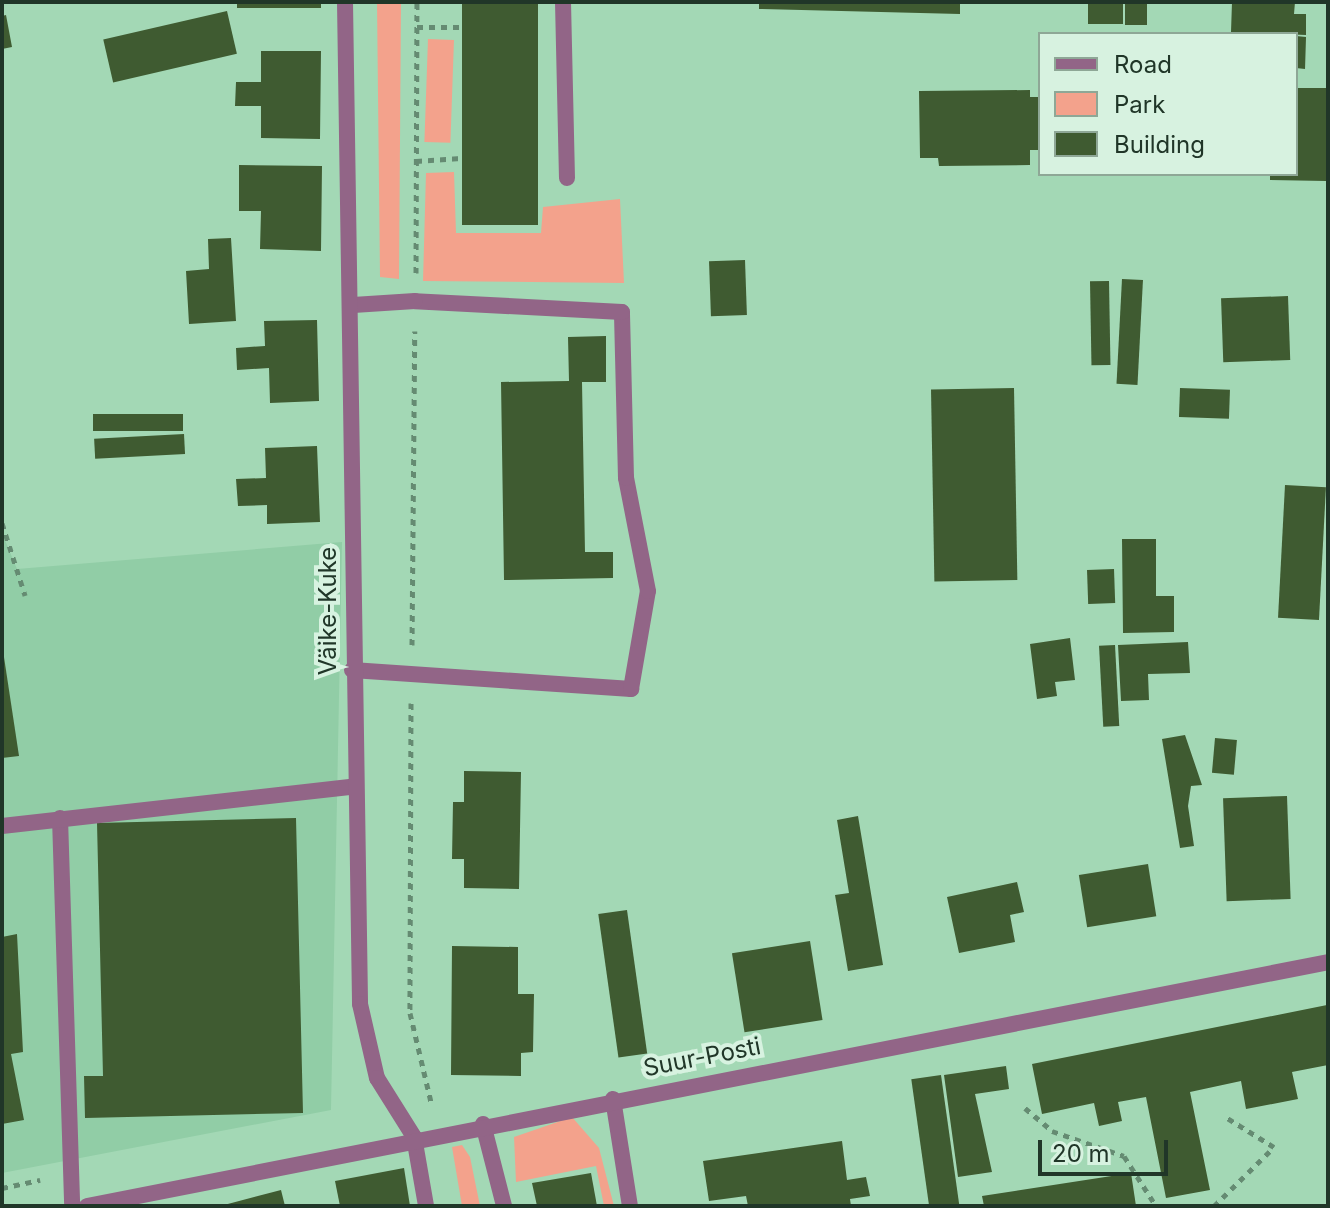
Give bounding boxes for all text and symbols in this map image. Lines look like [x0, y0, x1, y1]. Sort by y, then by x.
legend [1038, 32, 1298, 176]
text: Road [1114, 50, 1172, 79]
text: Park [1114, 90, 1165, 119]
text: Building [1114, 130, 1205, 159]
street label: Väike-Kuke [314, 547, 342, 675]
street label: Suur-Posti [641, 1032, 763, 1082]
scale bar [1042, 1124, 1172, 1174]
text: 20 m [1052, 1139, 1110, 1168]

